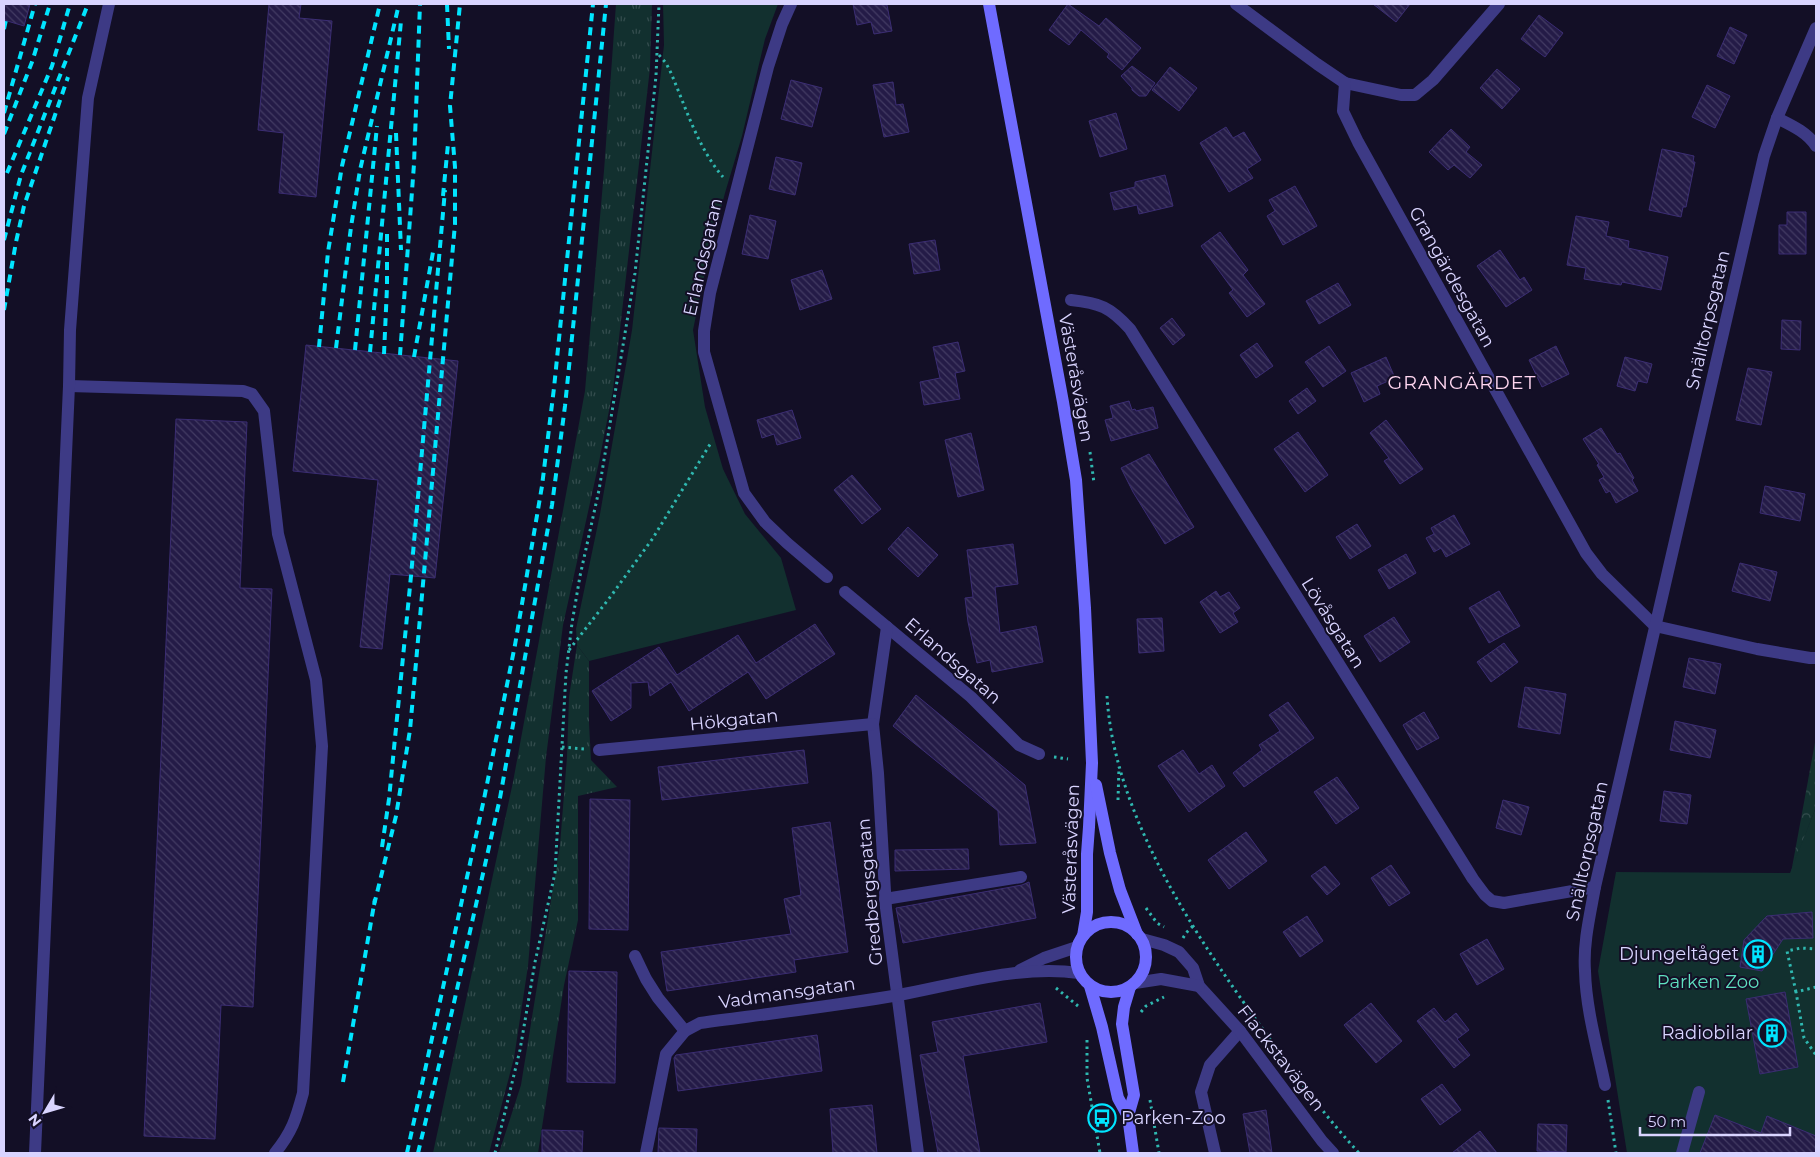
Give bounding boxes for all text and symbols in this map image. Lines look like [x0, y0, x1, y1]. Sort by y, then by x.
street label: Erlandsgatan [679, 196, 727, 318]
street label: Grangärdesgatan [1404, 203, 1500, 351]
street label: Snälltorpsgatan [1681, 248, 1735, 392]
street label: Västeråsvägen [1054, 312, 1098, 444]
district label: GRANGÄRDET [1388, 371, 1536, 394]
street label: Lövåsgatan [1296, 574, 1370, 672]
street label: Erlandsgatan [900, 613, 1006, 709]
street label: Hökgatan [689, 704, 779, 736]
street label: Snälltorpsgatan [1561, 779, 1613, 923]
street label: Västeråsvägen [1058, 784, 1084, 914]
street label: Gredbergsgatan [853, 817, 887, 967]
building icon: Djungeltåget [1743, 939, 1773, 969]
place label: Djungeltåget [1619, 943, 1739, 965]
park label: Parken Zoo [1657, 971, 1759, 993]
street label: Vadmansgatan [717, 973, 857, 1013]
street label: Flackstavägen [1233, 1000, 1329, 1116]
building icon: Radiobilar [1757, 1018, 1787, 1048]
place label: Radiobilar [1661, 1022, 1753, 1044]
north arrow [20, 1087, 70, 1137]
bus stop icon: Parken-Zoo [1087, 1103, 1117, 1133]
scale bar [1640, 1104, 1790, 1136]
place label: Parken-Zoo [1121, 1107, 1226, 1129]
text: N [24, 1110, 45, 1130]
text: 50 m [1648, 1112, 1686, 1131]

